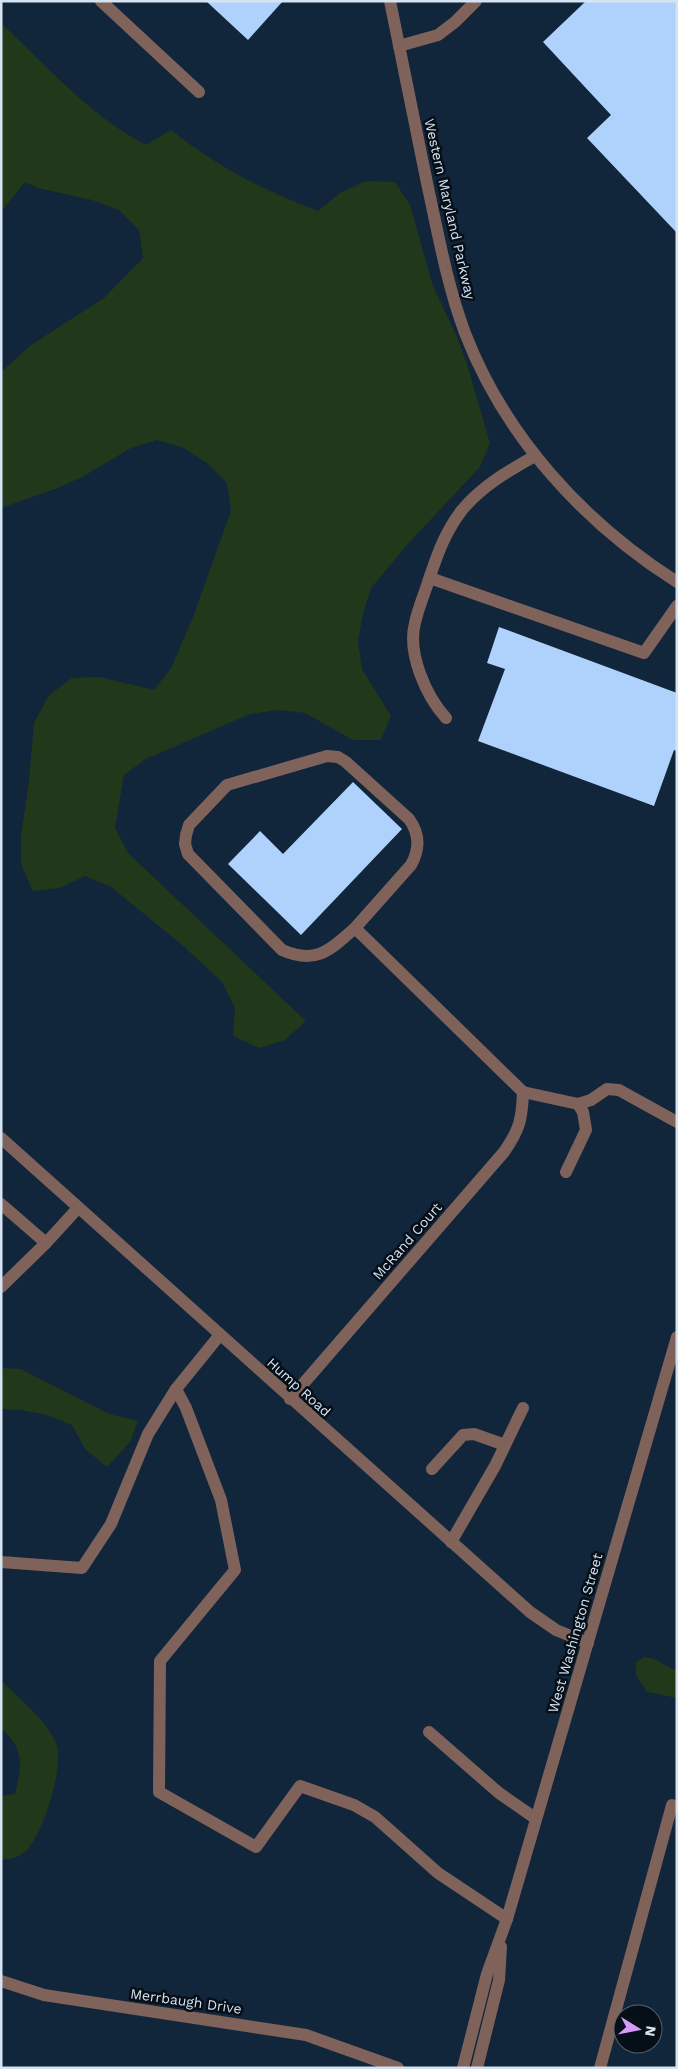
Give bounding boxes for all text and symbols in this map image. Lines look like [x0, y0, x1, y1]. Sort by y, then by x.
street label: Western Maryland Parkway [421, 117, 479, 302]
street label: McRand Court [369, 1199, 445, 1283]
street label: Hump Road [264, 1354, 334, 1420]
street label: West Washington Street [545, 1551, 606, 1715]
street label: Merrbaugh Drive [129, 1985, 243, 2017]
north arrow [613, 2004, 663, 2054]
text: N [642, 2025, 660, 2038]

